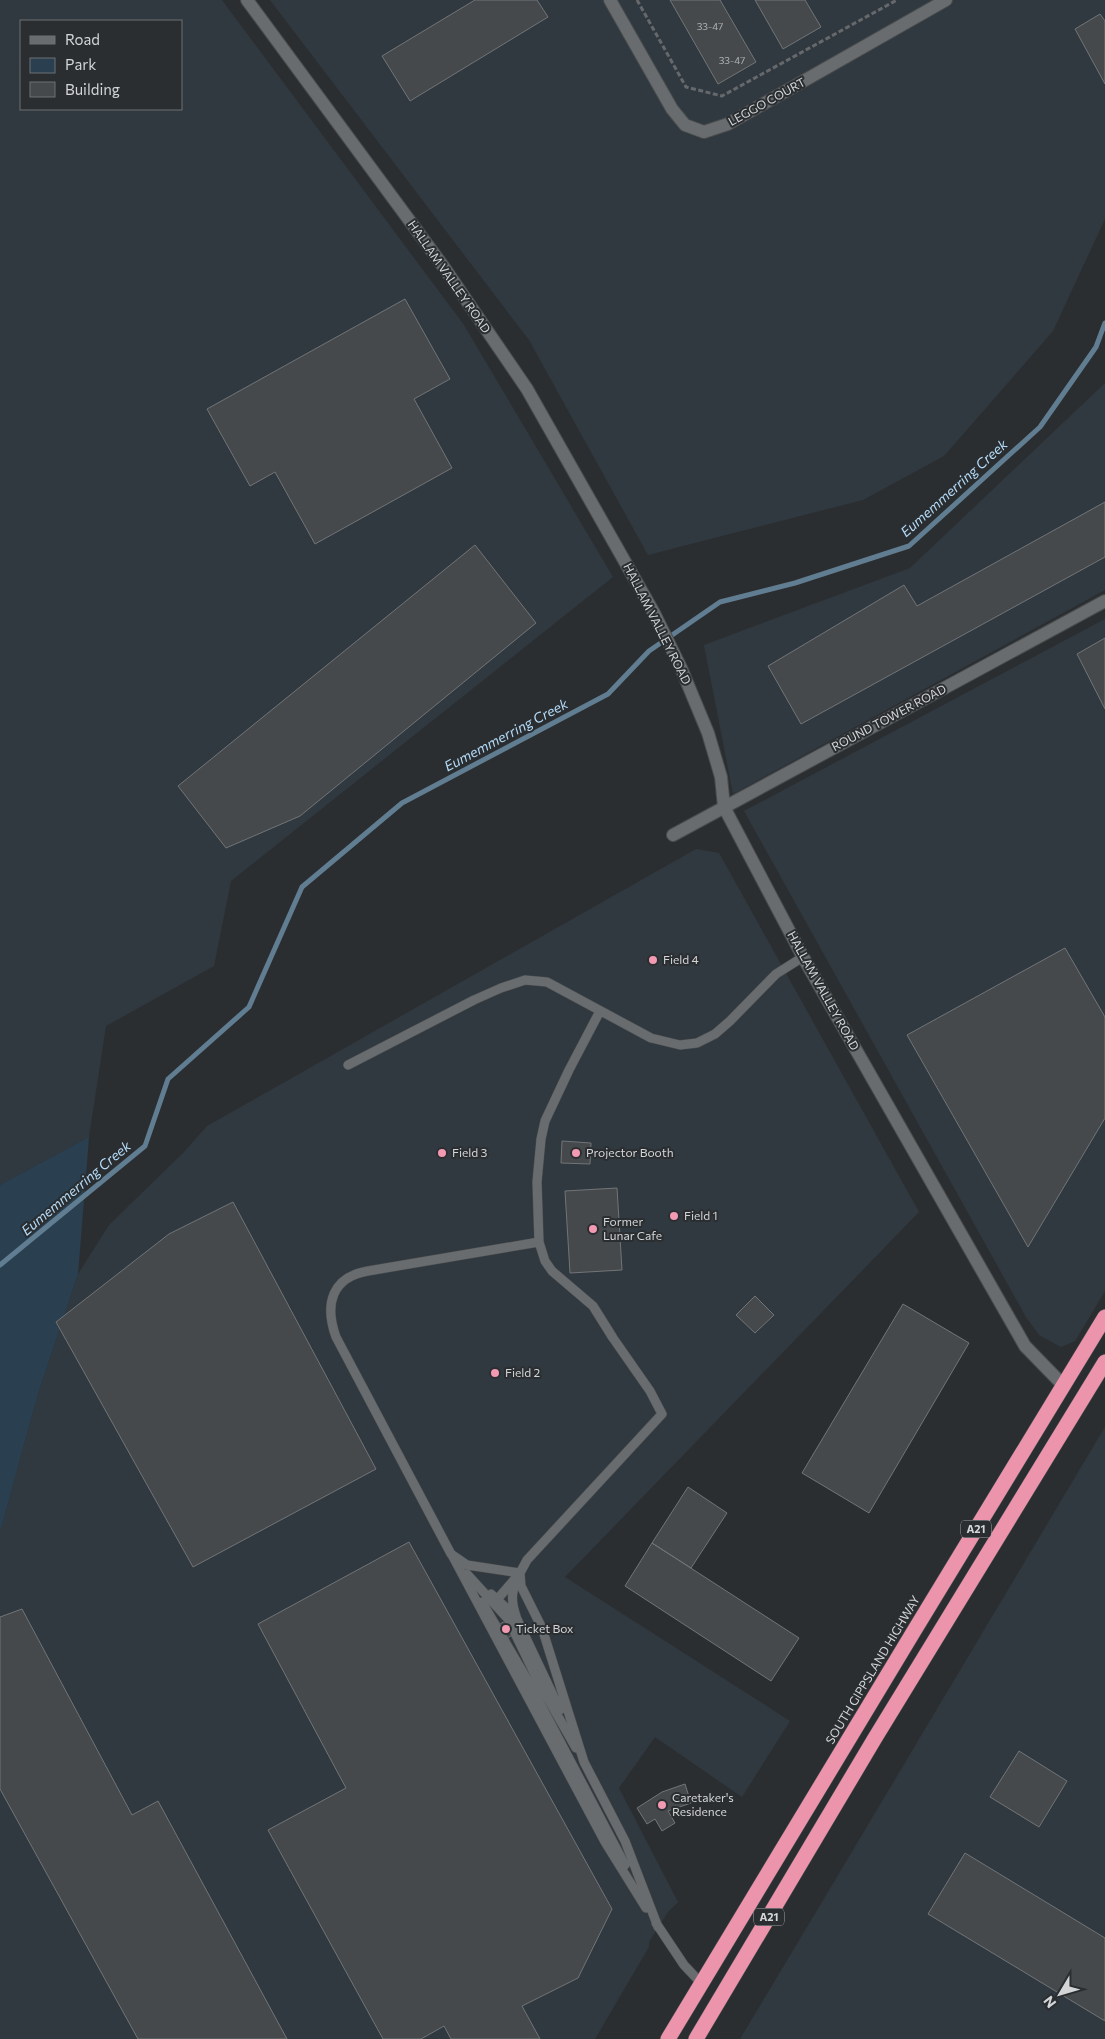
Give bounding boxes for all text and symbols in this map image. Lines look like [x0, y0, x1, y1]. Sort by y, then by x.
legend [20, 20, 182, 110]
house number: 33-47 [697, 20, 723, 32]
text: Road [65, 30, 100, 48]
house number: 33-47 [719, 54, 745, 66]
text: Park [65, 55, 96, 73]
street label: LEGGO COURT [726, 74, 808, 128]
text: Building [65, 80, 120, 98]
street label: HALLAM VALLEY ROAD [406, 217, 494, 336]
water label: Eumemmerring Creek [897, 435, 1011, 540]
street label: HALLAM VALLEY ROAD [621, 561, 695, 687]
street label: ROUND TOWER ROAD [829, 681, 948, 753]
water label: Eumemmerring Creek [441, 694, 571, 774]
street label: HALLAM VALLEY ROAD [785, 928, 863, 1053]
place label: Field 4 [663, 952, 699, 966]
marker: Field 4 [647, 954, 659, 966]
water label: Eumemmerring Creek [17, 1137, 134, 1238]
place label: Field 3 [452, 1145, 488, 1159]
place label: Projector Booth [586, 1145, 674, 1159]
marker: Field 3 [436, 1147, 448, 1159]
marker: Projector Booth [570, 1147, 582, 1159]
place label: Field 1 [684, 1208, 718, 1222]
marker: Field 1 [668, 1210, 680, 1222]
place label: Former Lunar Cafe [603, 1214, 662, 1242]
marker: Former Lunar Cafe [587, 1223, 599, 1235]
place label: Field 2 [505, 1365, 541, 1379]
marker: Field 2 [489, 1367, 501, 1379]
road number: A21 [961, 1520, 991, 1538]
street label: SOUTH GIPPSLAND HIGHWAY [822, 1593, 922, 1746]
place label: Ticket Box [516, 1621, 574, 1635]
marker: Ticket Box [500, 1623, 512, 1635]
place label: Caretaker's Residence [672, 1790, 734, 1818]
marker: Caretaker's Residence [656, 1799, 668, 1811]
road number: A21 [754, 1908, 784, 1925]
north arrow [1035, 1969, 1085, 2019]
text: N [1039, 1993, 1059, 2012]

